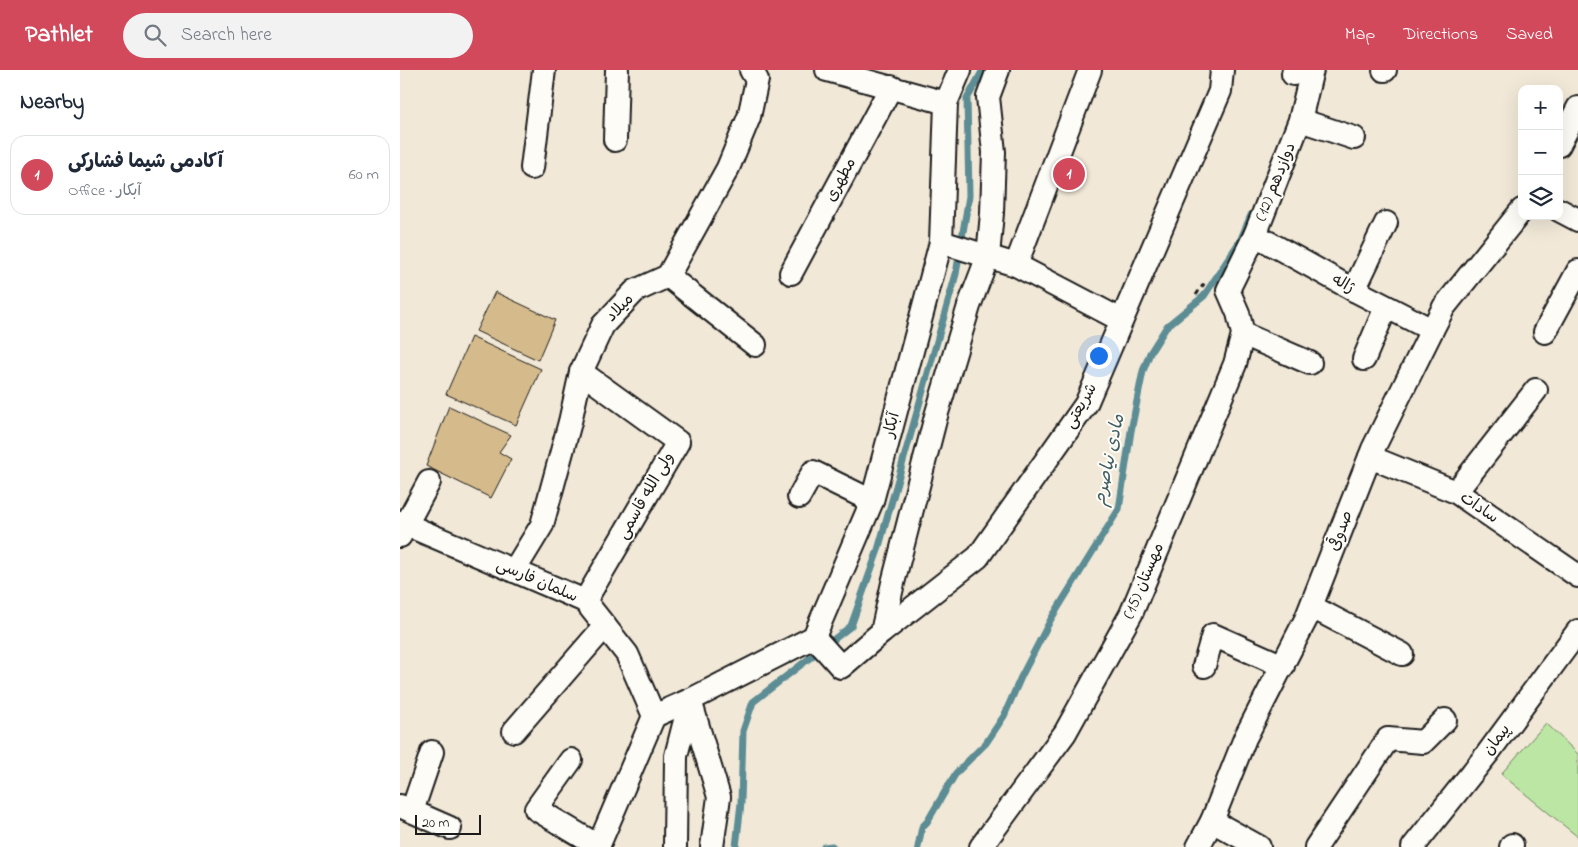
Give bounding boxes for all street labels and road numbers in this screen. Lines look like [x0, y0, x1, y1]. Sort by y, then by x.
street label: دوازدهم (12) [1249, 139, 1303, 225]
street label: مطهری [819, 154, 863, 206]
street label: ژاله [1327, 268, 1359, 300]
street label: میلاد [600, 288, 640, 328]
street label: شریعتی [1058, 379, 1104, 433]
street label: آبکار [877, 409, 907, 442]
street label: ولی الله قاسمی [611, 448, 681, 544]
street label: سادات [1455, 486, 1503, 530]
street label: صدوقی [1322, 507, 1360, 555]
street label: مهستان (15) [1117, 539, 1171, 623]
street label: سلمان فارسی [492, 553, 582, 609]
street label: پیمان [1477, 719, 1517, 761]

